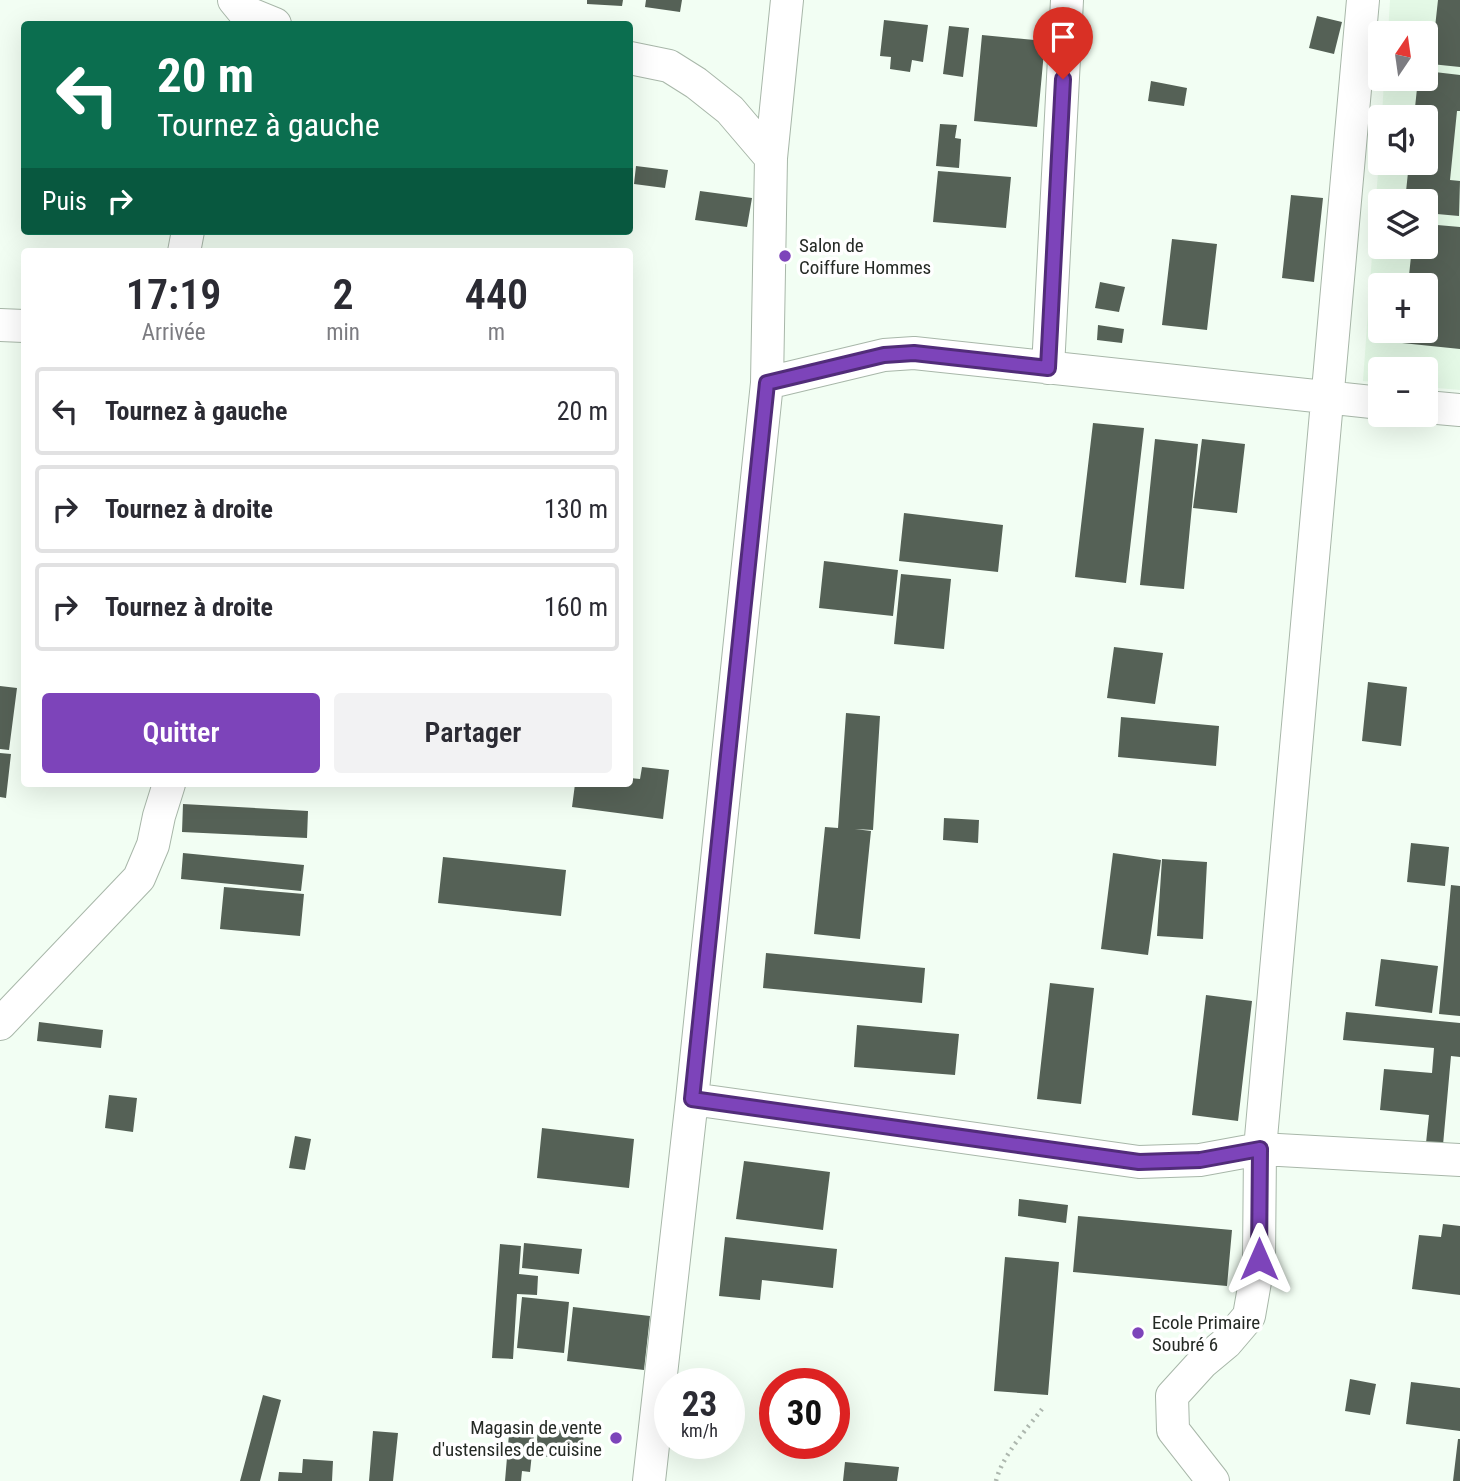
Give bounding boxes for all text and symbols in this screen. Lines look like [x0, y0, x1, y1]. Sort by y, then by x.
pin [1033, 7, 1093, 79]
icon: arrive [1044, 18, 1082, 56]
north arrow [1368, 21, 1438, 91]
map controls [1368, 21, 1438, 427]
text: 20 m [157, 47, 254, 104]
icon: left [42, 49, 133, 140]
button: sound [1368, 105, 1438, 175]
text: Tournez à gauche [157, 106, 380, 144]
icon: right [101, 182, 139, 220]
text: Puis [42, 186, 87, 216]
button: layers [1368, 189, 1438, 259]
place label: Salon de Coiffure Hommes [799, 234, 931, 279]
marker: Salon de Coiffure Hommes [777, 248, 793, 264]
text: 17:19 [126, 270, 221, 319]
text: 2 [333, 270, 354, 319]
text: 440 [465, 270, 528, 319]
button: + [1368, 273, 1438, 343]
text: Arrivée [142, 319, 206, 346]
text: min [326, 319, 360, 346]
text: m [488, 319, 505, 346]
button: − [1368, 357, 1438, 427]
icon: left [46, 392, 84, 430]
text: Tournez à gauche [105, 396, 287, 426]
text: 20 m [557, 396, 608, 426]
icon: right [46, 490, 84, 528]
text: Tournez à droite [105, 494, 273, 524]
text: 130 m [544, 494, 608, 524]
icon: right [46, 588, 84, 626]
text: Tournez à droite [105, 592, 273, 622]
text: 160 m [544, 592, 608, 622]
button: Quitter [42, 693, 320, 773]
button: Partager [334, 693, 612, 773]
position arrow [1222, 1222, 1296, 1296]
place label: Ecole Primaire Soubré 6 [1152, 1311, 1260, 1356]
marker: Ecole Primaire Soubré 6 [1130, 1325, 1146, 1341]
speed limit sign: 30 [759, 1368, 850, 1459]
text: 23 [682, 1384, 717, 1425]
place label: Magasin de vente d'ustensiles de cuisine [432, 1416, 602, 1461]
text: km/h [681, 1420, 718, 1441]
marker: Magasin de vente d'ustensiles de cuisine [608, 1430, 624, 1446]

